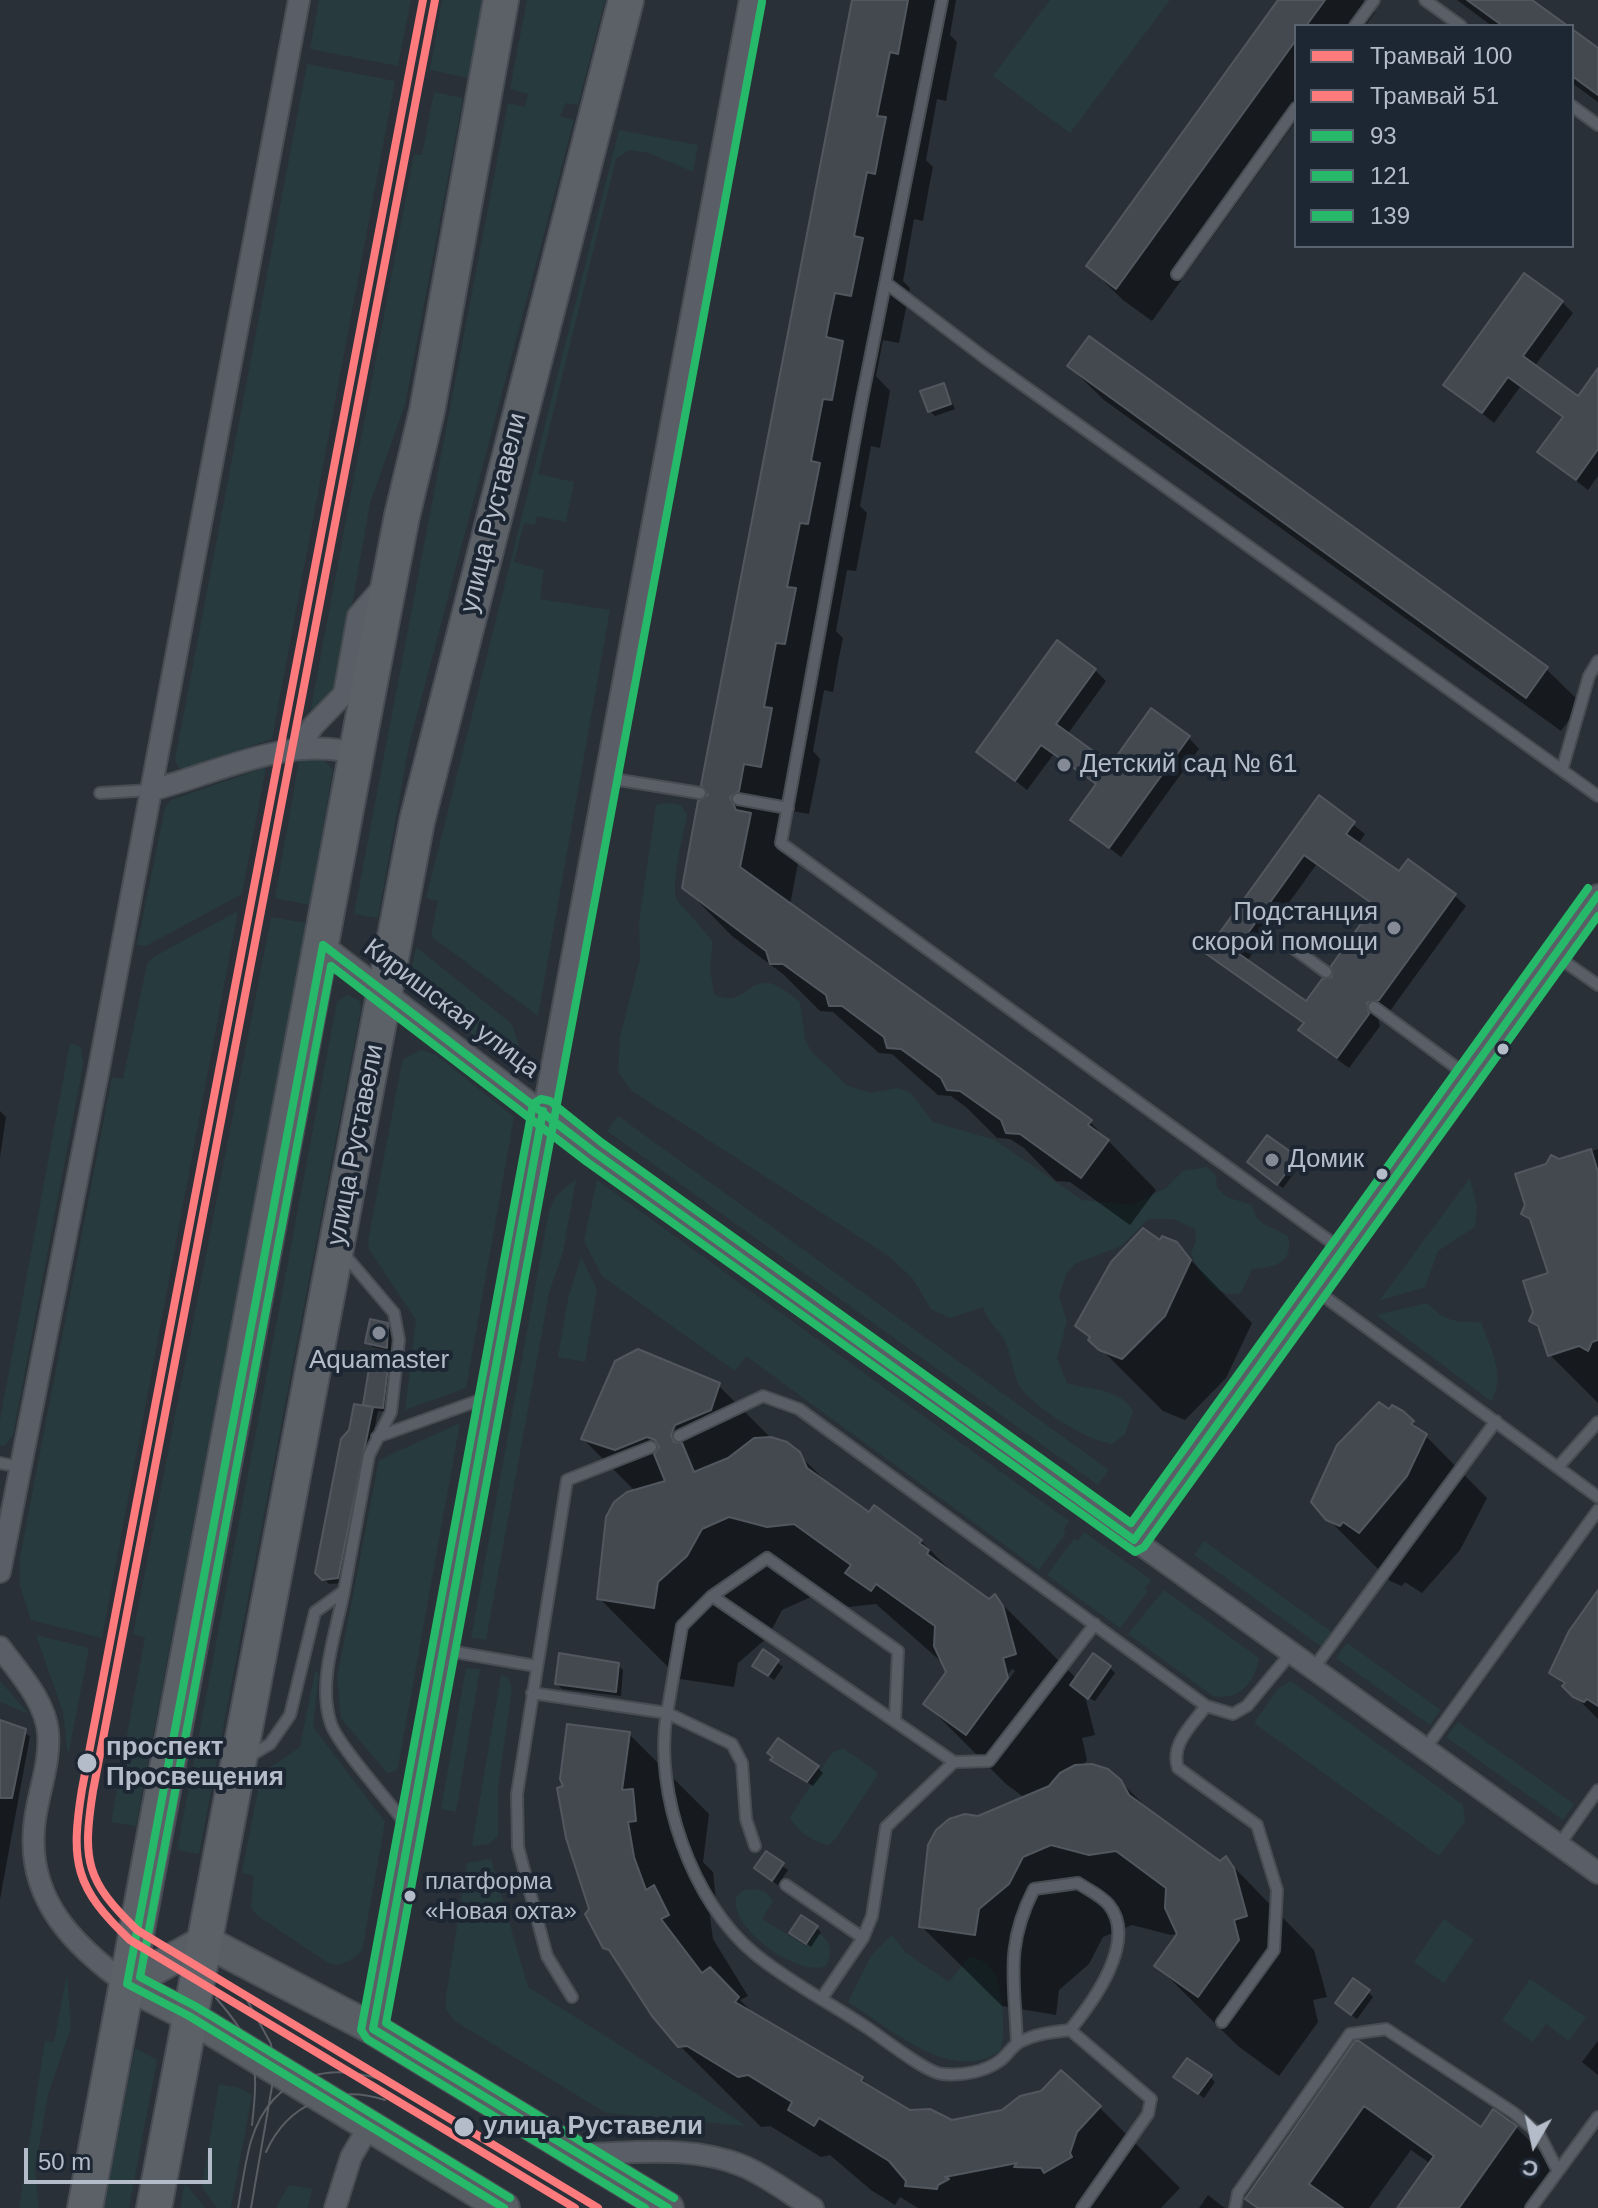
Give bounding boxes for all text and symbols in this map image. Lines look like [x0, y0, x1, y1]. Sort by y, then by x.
legend [1294, 24, 1574, 248]
text: Трамвай 100 [1370, 42, 1512, 69]
text: Трамвай 51 [1370, 82, 1499, 109]
text: 93 [1370, 122, 1397, 149]
text: 121 [1370, 162, 1410, 189]
text: 139 [1370, 202, 1410, 229]
street label: улица Руставели [454, 410, 534, 616]
place label: Детский сад № 61 [1080, 749, 1297, 781]
marker: Детский сад № 61 [1055, 756, 1073, 774]
place label: Подстанция скорой помощи [1191, 897, 1378, 958]
marker: Подстанция скорой помощи [1385, 919, 1403, 937]
street label: Киришская улица [357, 933, 545, 1085]
unlabelled marker [1495, 1041, 1511, 1057]
street label: улица Руставели [321, 1042, 391, 1248]
place label: Домик [1288, 1144, 1364, 1176]
marker: Домик [1263, 1151, 1281, 1169]
unlabelled marker [1374, 1166, 1390, 1182]
marker: Aquamaster [370, 1324, 388, 1342]
place label: Aquamaster [309, 1345, 449, 1377]
place label: проспект Просвещения [106, 1732, 284, 1794]
marker: проспект Просвещения [75, 1751, 99, 1775]
place label: платформа «Новая охта» [425, 1868, 577, 1924]
marker: платформа «Новая охта» [402, 1888, 418, 1904]
north arrow [1494, 2104, 1574, 2184]
place label: улица Руставели [483, 2111, 703, 2143]
marker: улица Руставели [452, 2115, 476, 2139]
scale bar [28, 2132, 216, 2182]
text: 50 m [38, 2148, 91, 2175]
text: С [1520, 2155, 1540, 2182]

